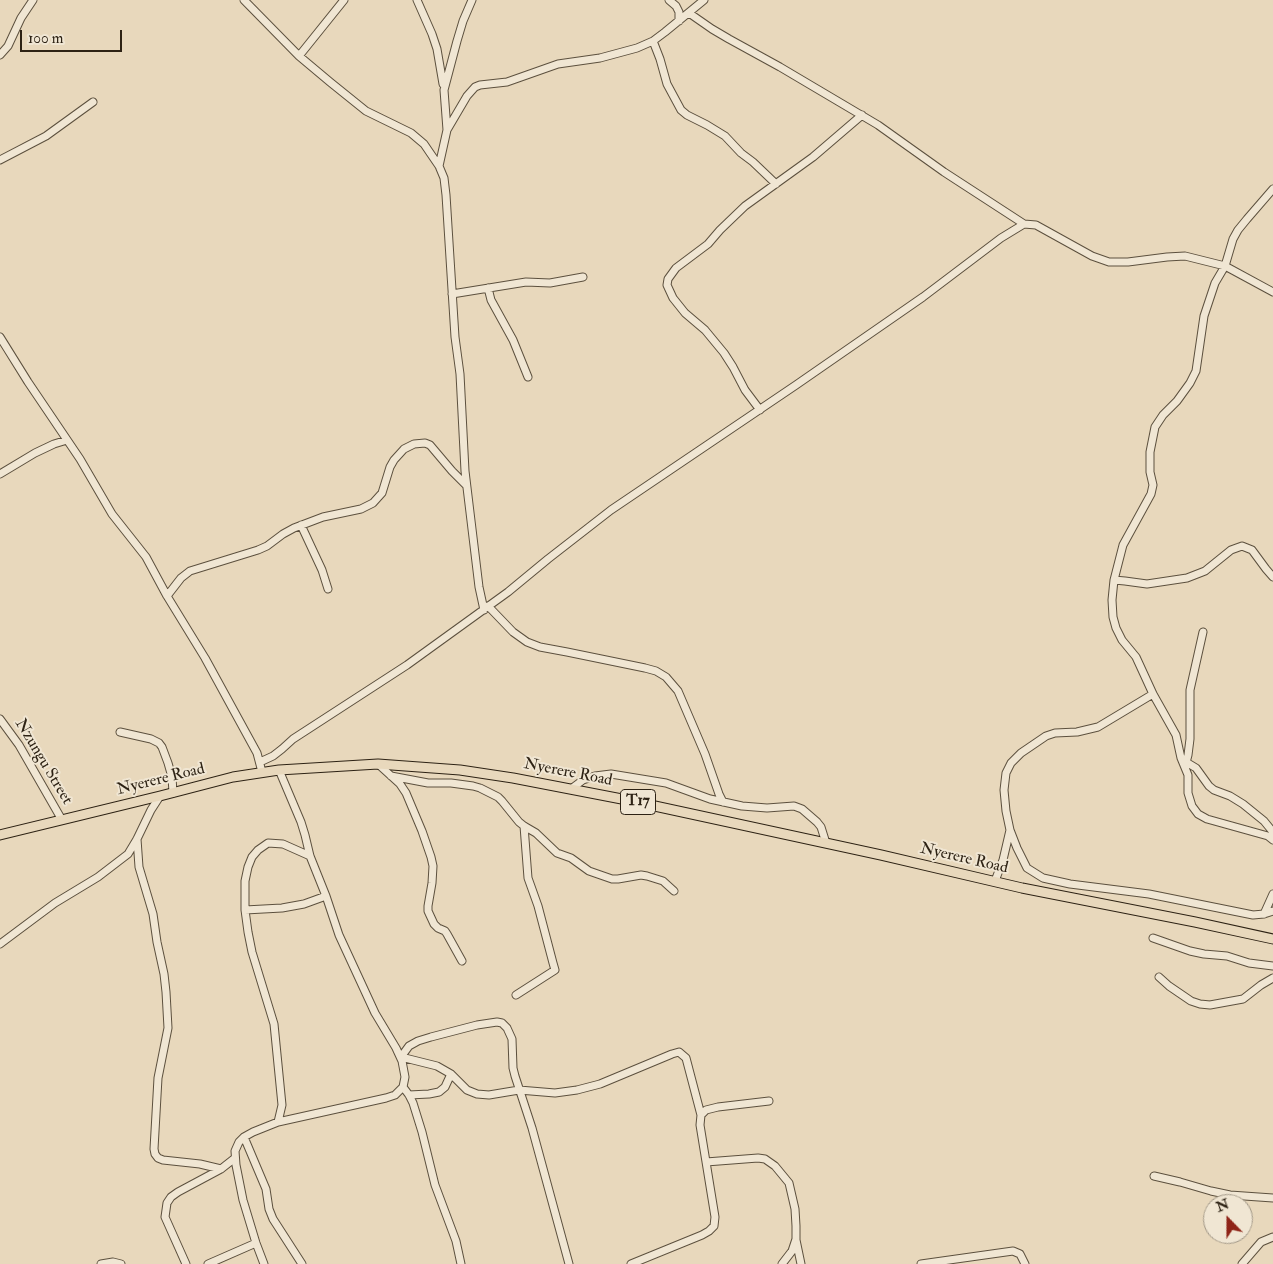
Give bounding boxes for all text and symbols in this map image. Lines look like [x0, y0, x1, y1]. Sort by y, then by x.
scale bar [22, 20, 125, 52]
text: 100 m [28, 29, 63, 48]
street label: Nzungu Street [10, 716, 76, 808]
street label: Nyerere Road [522, 755, 614, 791]
street label: Nyerere Road [115, 760, 207, 800]
road number: T17 [620, 790, 656, 814]
street label: Nyerere Road [918, 840, 1010, 878]
north arrow [1203, 1194, 1253, 1244]
text: N [1214, 1195, 1232, 1216]

